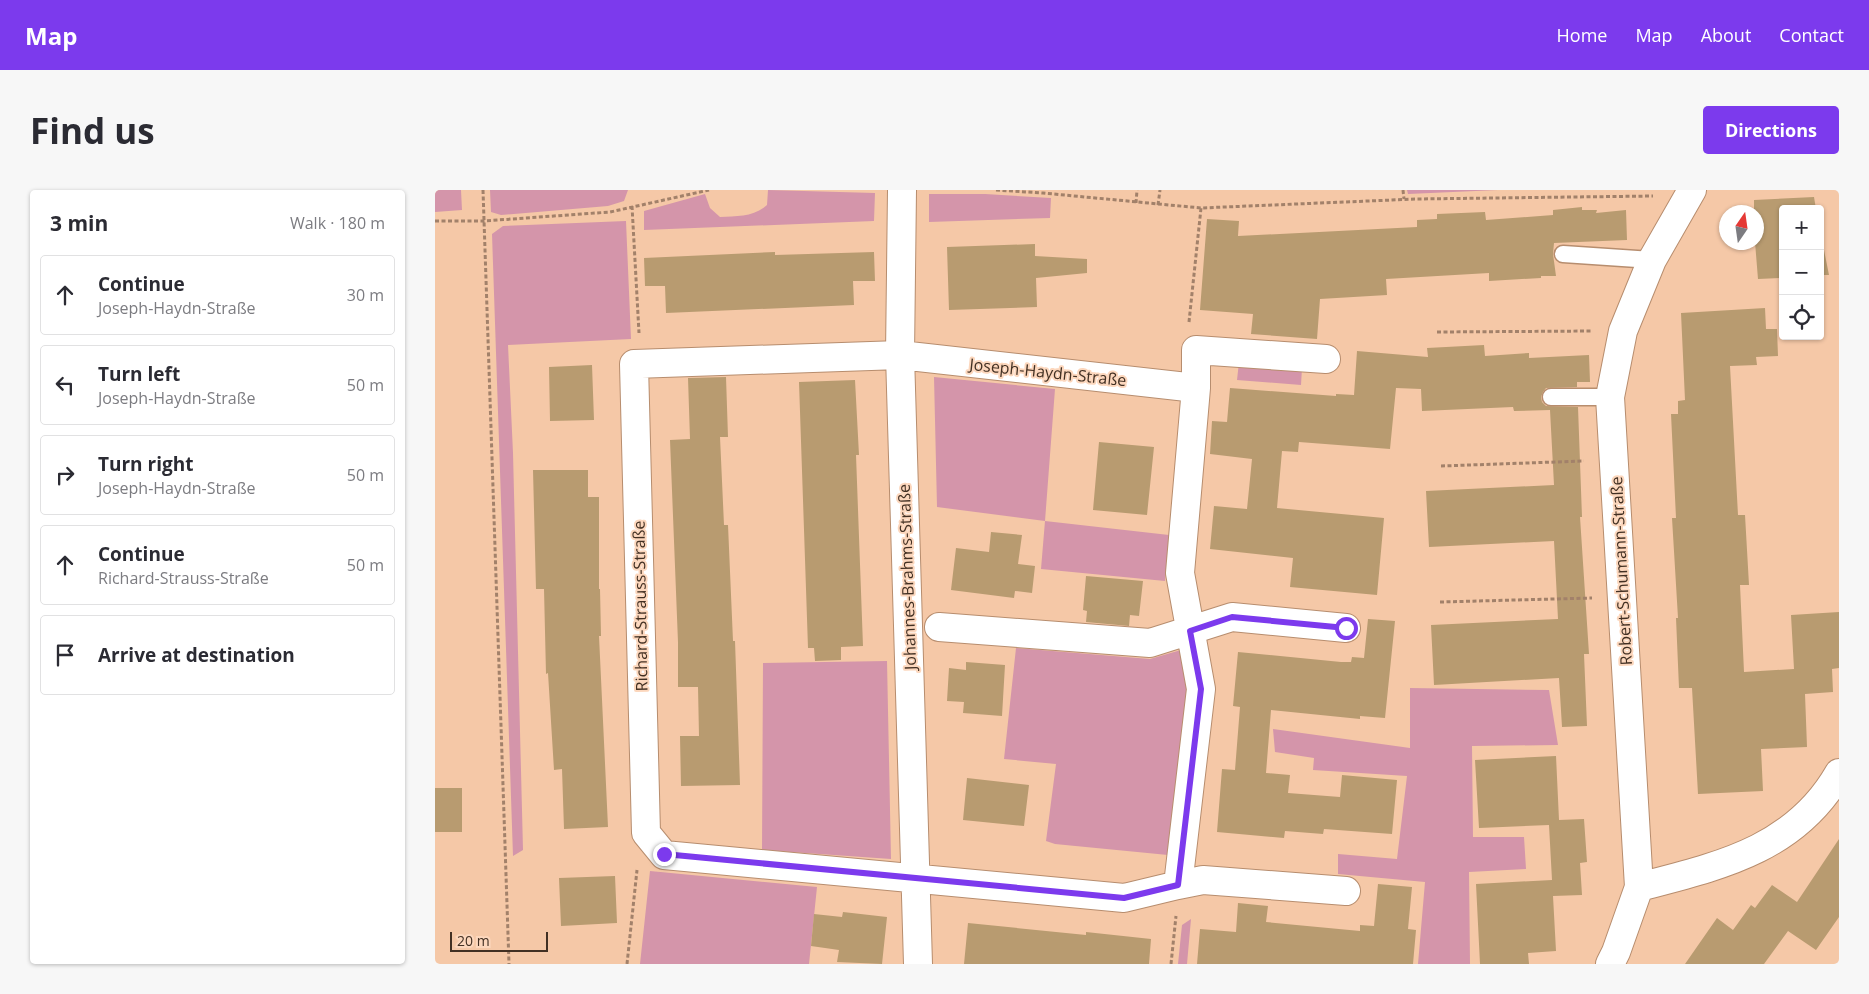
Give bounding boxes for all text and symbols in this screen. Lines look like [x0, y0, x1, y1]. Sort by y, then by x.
text: Map [25, 19, 77, 52]
text: Home [1557, 23, 1607, 47]
text: Map [1635, 23, 1673, 47]
text: About [1701, 23, 1751, 47]
text: Contact [1779, 23, 1844, 47]
button: Directions [1703, 106, 1839, 154]
text: Find us [30, 107, 155, 154]
north arrow [1719, 205, 1764, 250]
map controls [1779, 205, 1824, 340]
button: + [1779, 205, 1824, 250]
text: 3 min [50, 209, 108, 237]
text: Walk · 180 m [290, 212, 385, 234]
button: − [1779, 250, 1824, 295]
text: Continue [98, 271, 185, 297]
icon: ahead [51, 281, 79, 309]
text: 30 m [347, 284, 384, 306]
button: locate [1779, 295, 1824, 340]
text: Joseph-Haydn-Straße [98, 297, 256, 319]
street label: Joseph-Haydn-Straße [966, 353, 1128, 391]
text: Turn left [98, 361, 180, 387]
icon: left [51, 371, 79, 399]
text: 50 m [347, 374, 384, 396]
text: Joseph-Haydn-Straße [98, 387, 256, 409]
text: Turn right [98, 451, 193, 477]
icon: right [51, 461, 79, 489]
text: 50 m [347, 464, 384, 486]
street label: Robert-Schumann-Straße [1605, 476, 1637, 666]
text: Joseph-Haydn-Straße [98, 477, 256, 499]
street label: Johannes-Brahms-Straße [893, 484, 921, 672]
street label: Richard-Strauss-Straße [628, 520, 652, 692]
text: Continue [98, 541, 185, 567]
icon: ahead [51, 551, 79, 579]
text: 50 m [347, 554, 384, 576]
text: Richard-Strauss-Straße [98, 567, 269, 589]
route start [1335, 617, 1358, 640]
icon: arrive [51, 641, 79, 669]
text: Arrive at destination [98, 642, 295, 668]
route end [653, 843, 676, 866]
scale bar [450, 929, 547, 952]
text: 20 m [457, 931, 490, 950]

